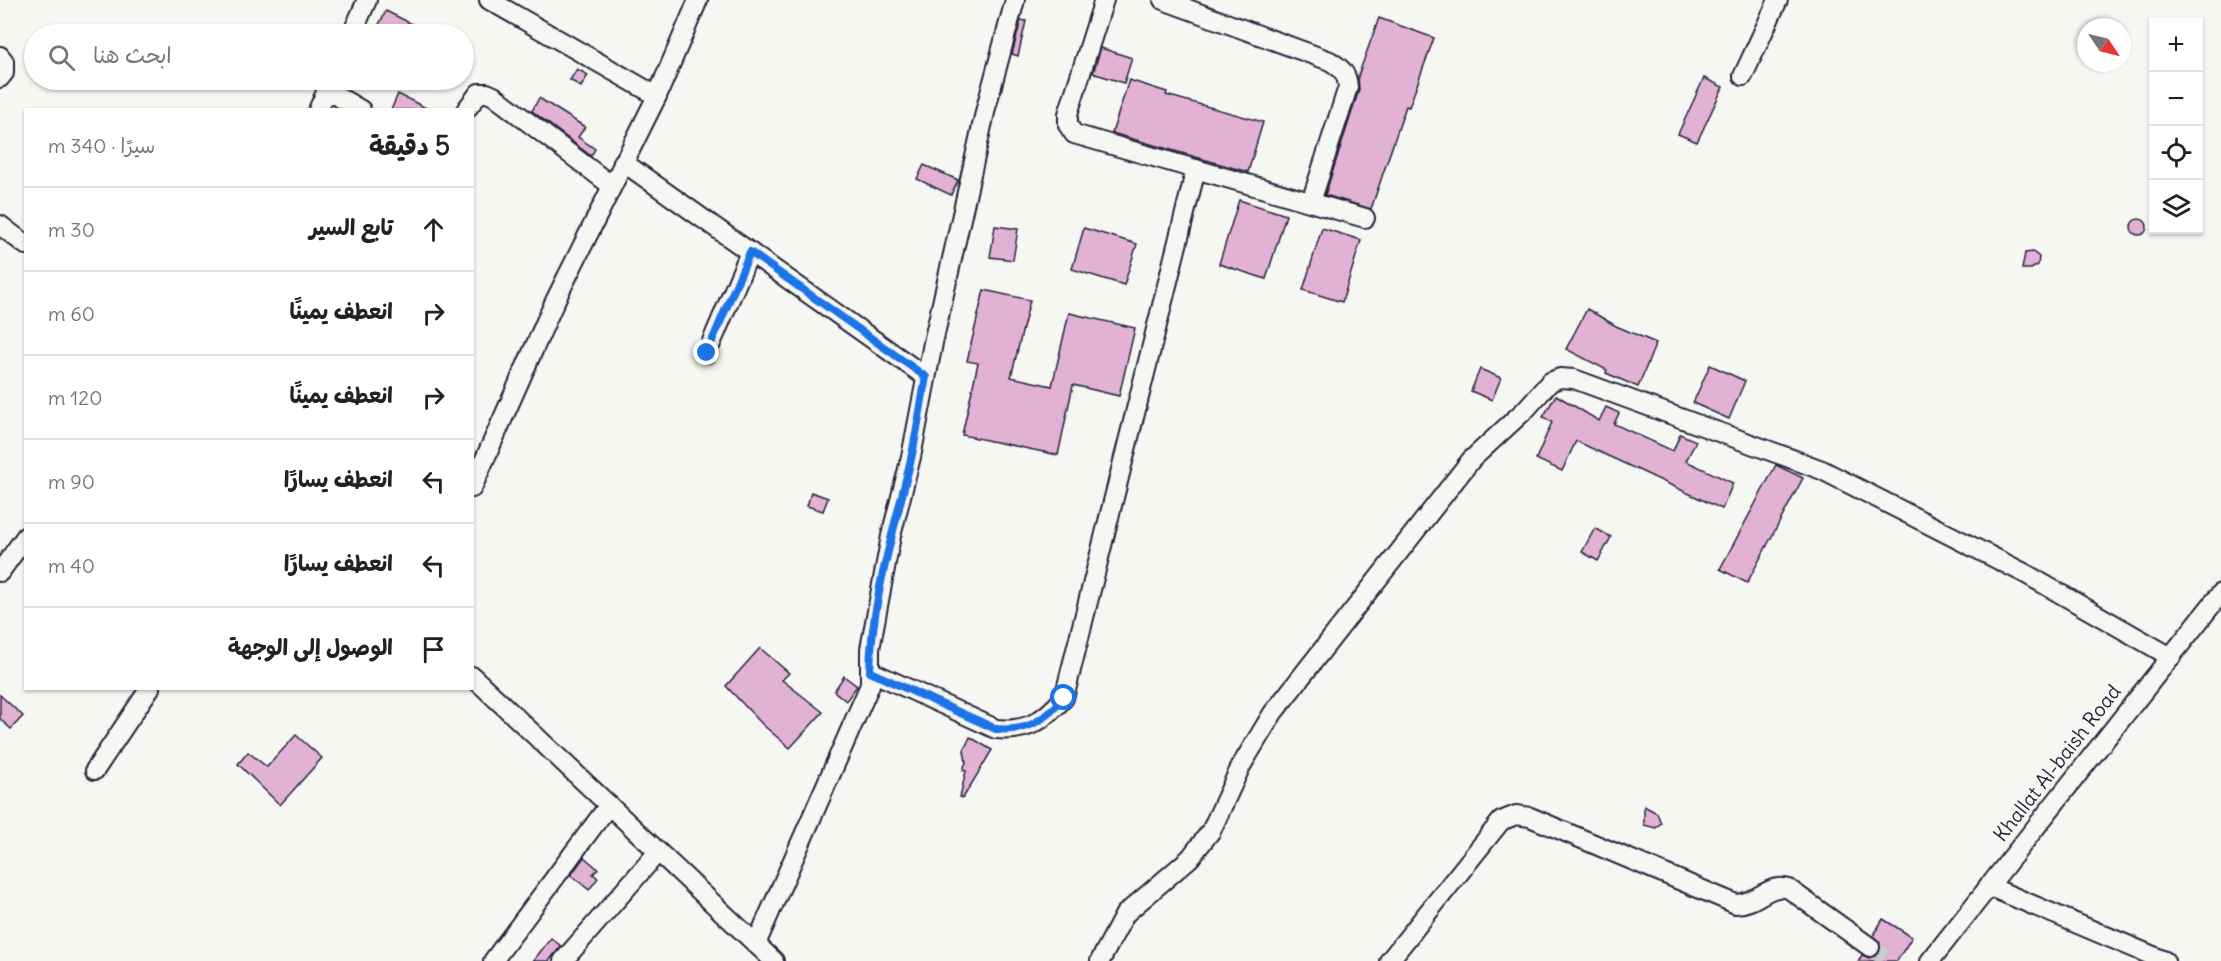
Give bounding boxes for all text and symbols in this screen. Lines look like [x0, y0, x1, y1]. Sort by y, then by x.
north arrow [2077, 18, 2131, 72]
map controls [2149, 18, 2203, 234]
button: + [2149, 18, 2203, 72]
search box [24, 24, 474, 90]
icon: search [45, 41, 78, 74]
text: ابحث هنا [93, 41, 172, 69]
button: − [2149, 72, 2203, 126]
button: locate [2149, 126, 2203, 180]
text: 5 دقيقة [369, 129, 450, 162]
text: سيرًا · 340 m [48, 133, 155, 158]
button: layers [2149, 180, 2203, 234]
text: تابع السير [309, 213, 393, 241]
icon: ahead [417, 213, 450, 246]
text: 30 m [48, 217, 95, 242]
text: انعطف يمينًا [290, 297, 393, 325]
icon: right [417, 297, 450, 330]
text: 60 m [48, 301, 95, 326]
route end [693, 339, 719, 365]
text: انعطف يمينًا [290, 381, 393, 409]
icon: right [417, 381, 450, 414]
text: 120 m [48, 385, 102, 410]
text: انعطف يسارًا [284, 465, 393, 493]
icon: left [417, 465, 450, 498]
text: 90 m [48, 469, 95, 494]
text: انعطف يسارًا [284, 549, 393, 577]
icon: left [417, 549, 450, 582]
text: 40 m [48, 553, 95, 578]
text: الوصول إلى الوجهة [228, 633, 393, 661]
icon: arrive [417, 633, 450, 666]
street label: Khallat Al-baish Road [1988, 679, 2126, 846]
route start [1050, 684, 1076, 710]

